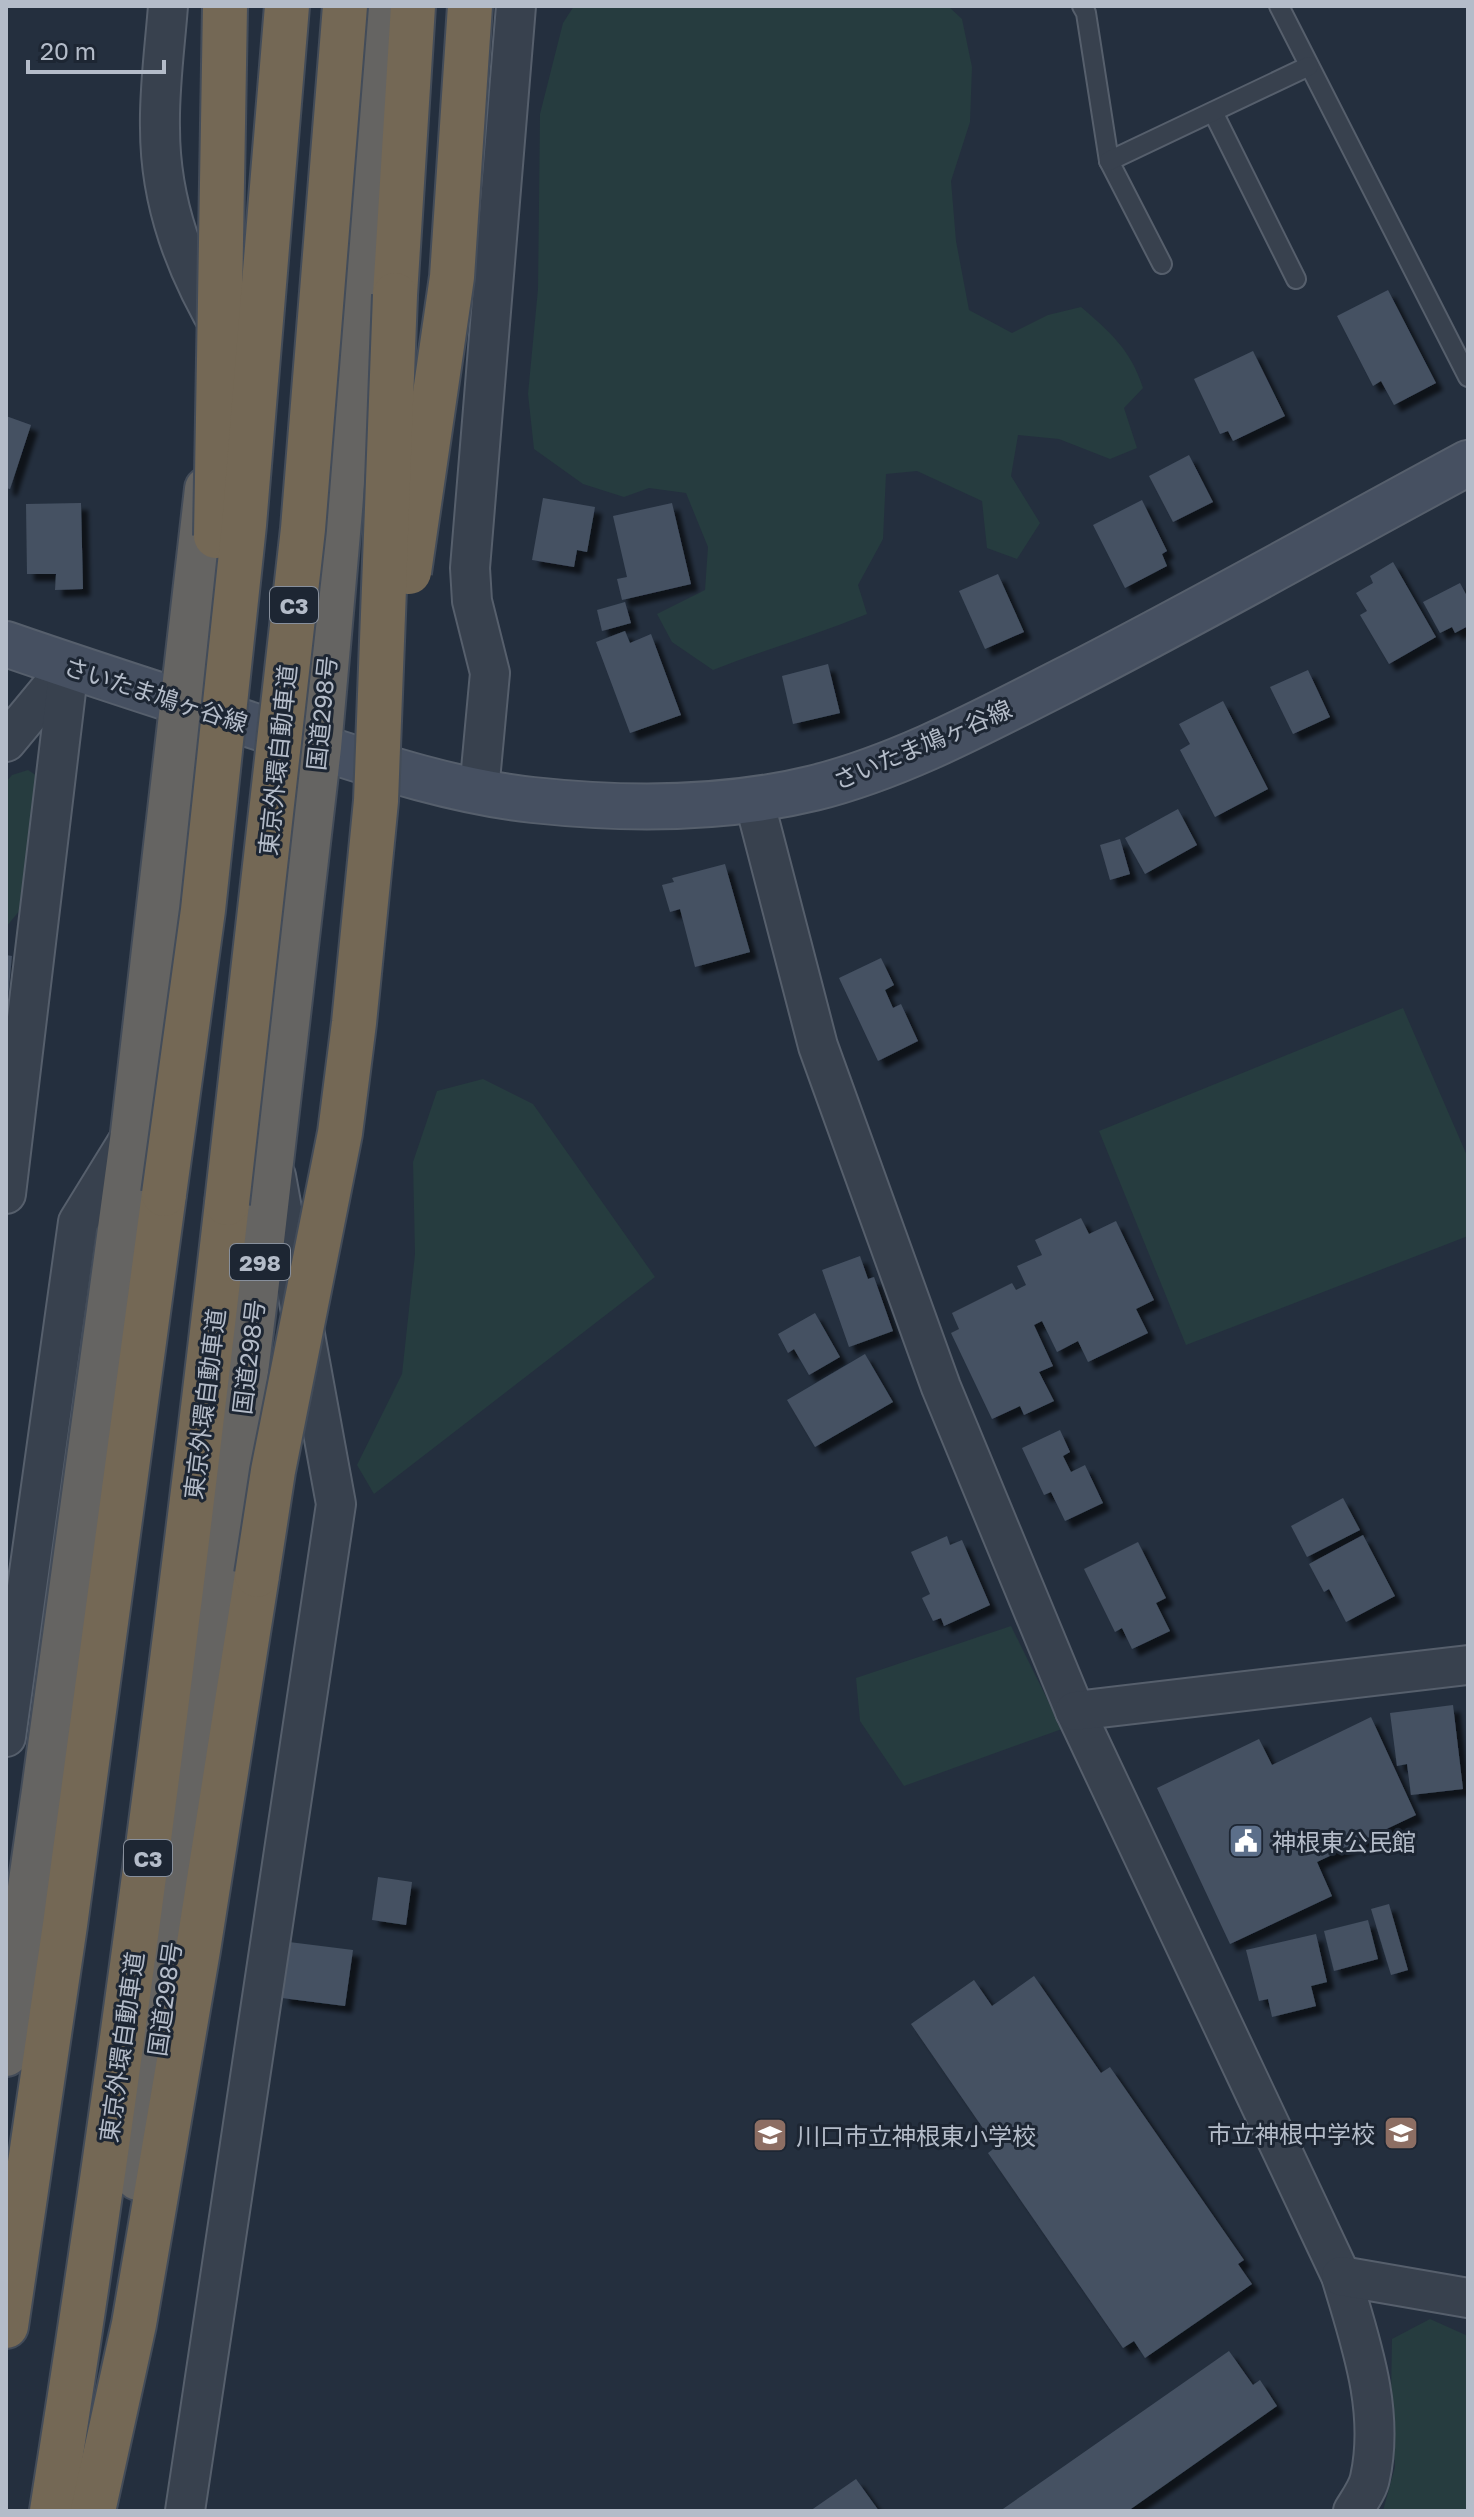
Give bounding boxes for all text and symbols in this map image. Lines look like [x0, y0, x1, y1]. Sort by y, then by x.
scale bar [28, 24, 164, 74]
text: 20 m [40, 36, 96, 65]
road number: C3 [270, 587, 318, 623]
street label: さいたま鳩ヶ谷線 [61, 651, 251, 737]
street label: 国道298号 [301, 654, 341, 772]
street label: 東京外環自動車道 [253, 663, 301, 857]
street label: さいたま鳩ヶ谷線 [828, 693, 1016, 795]
road number: 298 [230, 1244, 290, 1280]
street label: 国道298号 [227, 1298, 269, 1416]
street label: 東京外環自動車道 [178, 1307, 230, 1501]
public building icon: 神根東公民館 [1227, 1822, 1265, 1860]
place label: 神根東公民館 [1272, 1827, 1416, 1856]
road number: C3 [124, 1840, 172, 1876]
street label: 国道298号 [142, 1940, 186, 2058]
street label: 東京外環自動車道 [93, 1950, 149, 2144]
school or university icon: 市立神根中学校 [1382, 2114, 1420, 2152]
school or university icon: 川口市立神根東小学校 [751, 2116, 789, 2154]
place label: 市立神根中学校 [1207, 2119, 1375, 2148]
place label: 川口市立神根東小学校 [796, 2121, 1036, 2150]

